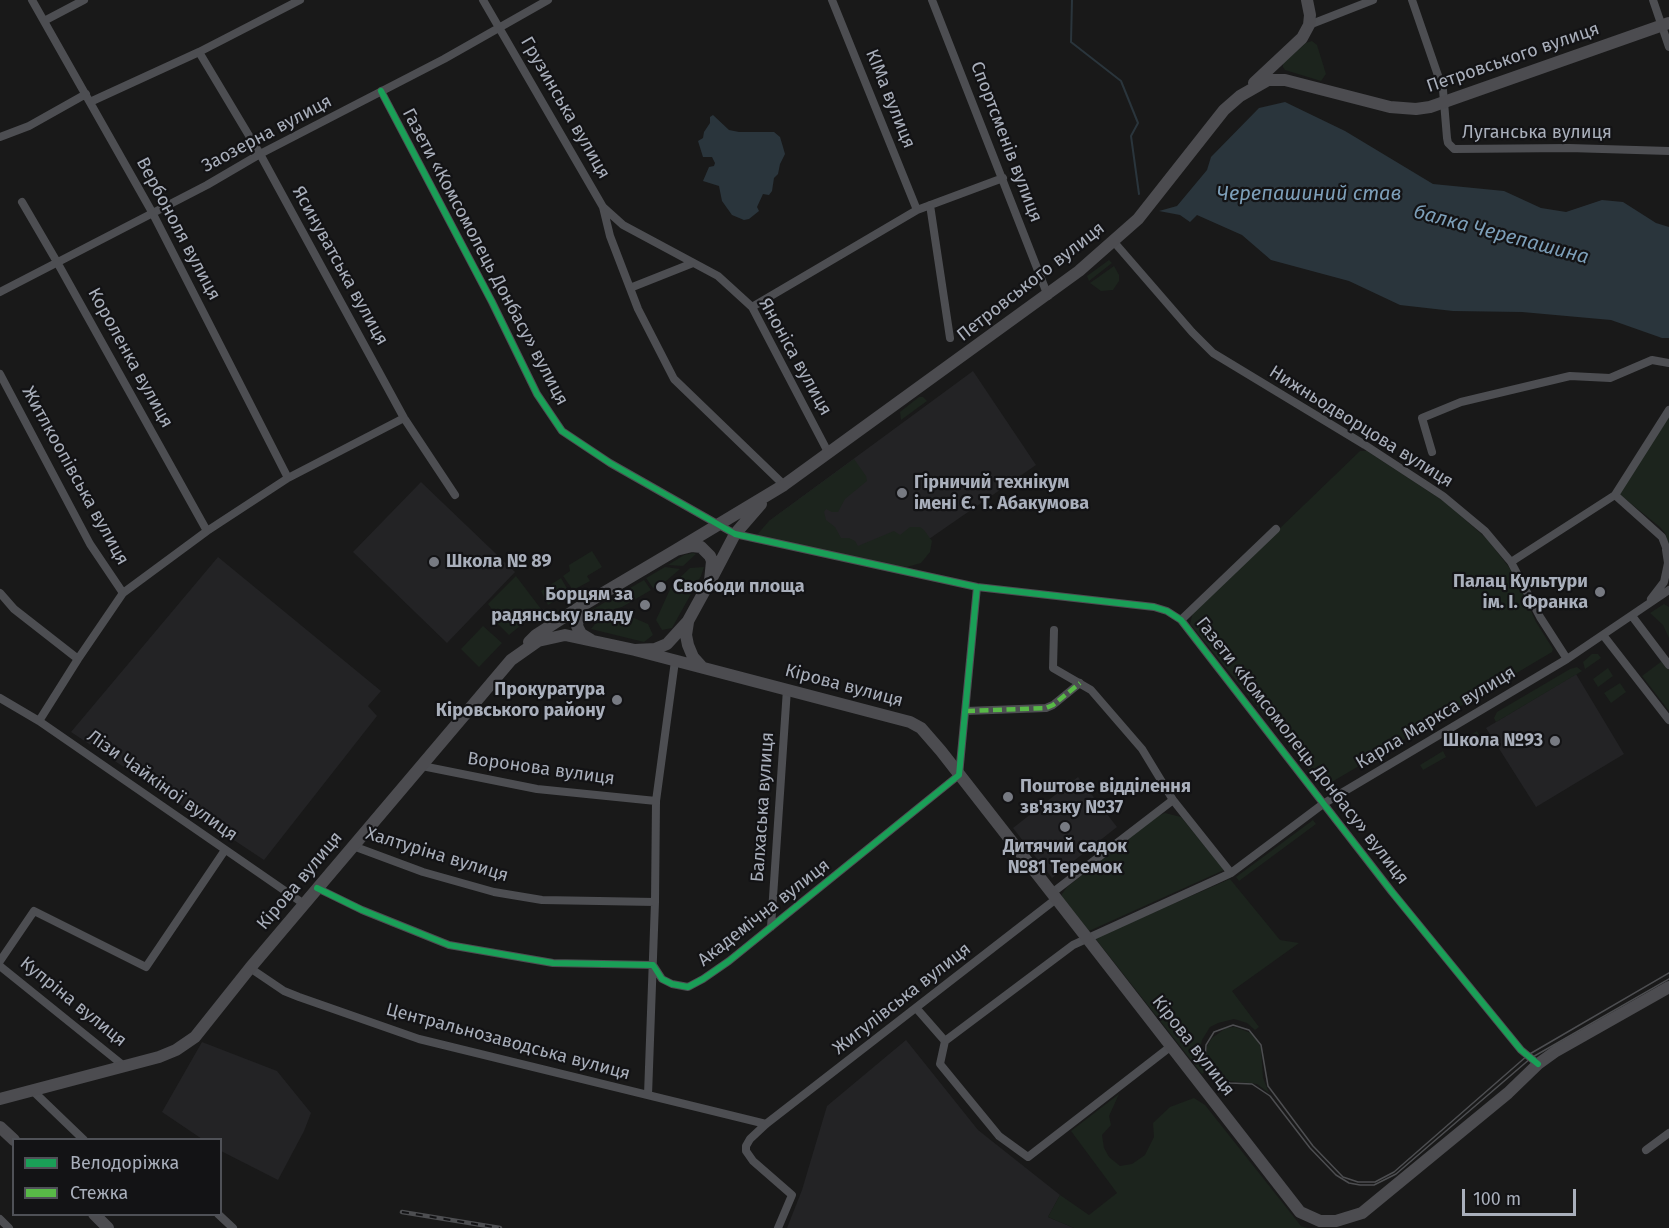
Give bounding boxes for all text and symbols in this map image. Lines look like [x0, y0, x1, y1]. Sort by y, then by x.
street label: Петровського вулиця [1424, 18, 1602, 98]
street label: Грузинська вулиця [515, 33, 615, 183]
street label: КІМа вулиця [860, 46, 920, 152]
street label: Спортсменів вулиця [965, 59, 1047, 225]
street label: Заозерна вулиця [198, 91, 336, 177]
street label: Газети «Комсомолець Донбасу» вулиця [397, 105, 573, 409]
street label: Луганська вулиця [1462, 122, 1612, 144]
street label: Вербоноля вулиця [131, 154, 225, 304]
water label: Черепашиний став [1217, 182, 1401, 206]
street label: Ясинуватська вулиця [287, 183, 393, 349]
water label: балка Черепашина [1411, 200, 1591, 270]
street label: Петровського вулиця [953, 218, 1109, 346]
street label: Короленка вулиця [83, 284, 177, 432]
street label: Яноніса вулиця [754, 294, 836, 420]
street label: Нижньодворцова вулиця [1265, 361, 1457, 493]
street label: Житлкоопівська вулиця [17, 383, 133, 569]
place label: Гірничий технікум імені Є. Т. Абакумова [914, 472, 1089, 514]
marker: Гірничий технікум імені Є. Т. Абакумова [895, 486, 909, 500]
place label: Школа № 89 [446, 551, 552, 573]
marker: Школа № 89 [427, 555, 441, 569]
place label: Палац Культури ім. І. Франка [1453, 571, 1588, 614]
place label: Свободи площа [673, 576, 805, 598]
marker: Свободи площа [654, 580, 668, 594]
place label: Борцям за радянську владу [491, 584, 633, 626]
marker: Палац Культури ім. І. Франка [1593, 585, 1607, 599]
marker: Борцям за радянську владу [638, 598, 652, 612]
street label: Газети «Комсомолець Донбасу» вулиця [1191, 613, 1413, 889]
street label: Кірова вулиця [782, 660, 906, 712]
street label: Карла Маркса вулиця [1352, 662, 1520, 774]
place label: Прокуратура Кіровського району [436, 679, 605, 722]
marker: Прокуратура Кіровського району [610, 693, 624, 707]
street label: Лізи Чайкіної вулиця [83, 726, 241, 846]
place label: Школа №93 [1443, 730, 1543, 752]
street label: Балхаська вулиця [747, 731, 779, 883]
marker: Школа №93 [1548, 734, 1562, 748]
street label: Воронова вулиця [466, 748, 616, 790]
place label: Поштове відділення зв'язку №37 [1020, 776, 1191, 818]
marker: Поштове відділення зв'язку №37 [1001, 790, 1015, 804]
marker: Дитячий садок №81 Теремок [1058, 820, 1072, 834]
street label: Халтуріна вулиця [363, 823, 511, 887]
street label: Кірова вулиця [253, 827, 347, 935]
place label: Дитячий садок №81 Теремок [1003, 836, 1127, 878]
street label: Академічна вулиця [694, 855, 834, 971]
street label: Жигулівська вулиця [829, 938, 975, 1060]
street label: Купріна вулиця [15, 952, 131, 1052]
street label: Кірова вулиця [1147, 991, 1239, 1101]
street label: Центральнозаводська вулиця [383, 999, 633, 1085]
legend [12, 1138, 222, 1216]
text: Велодоріжка [70, 1152, 179, 1174]
scale bar [1465, 1177, 1579, 1215]
text: Стежка [70, 1182, 128, 1204]
text: 100 m [1473, 1188, 1521, 1210]

